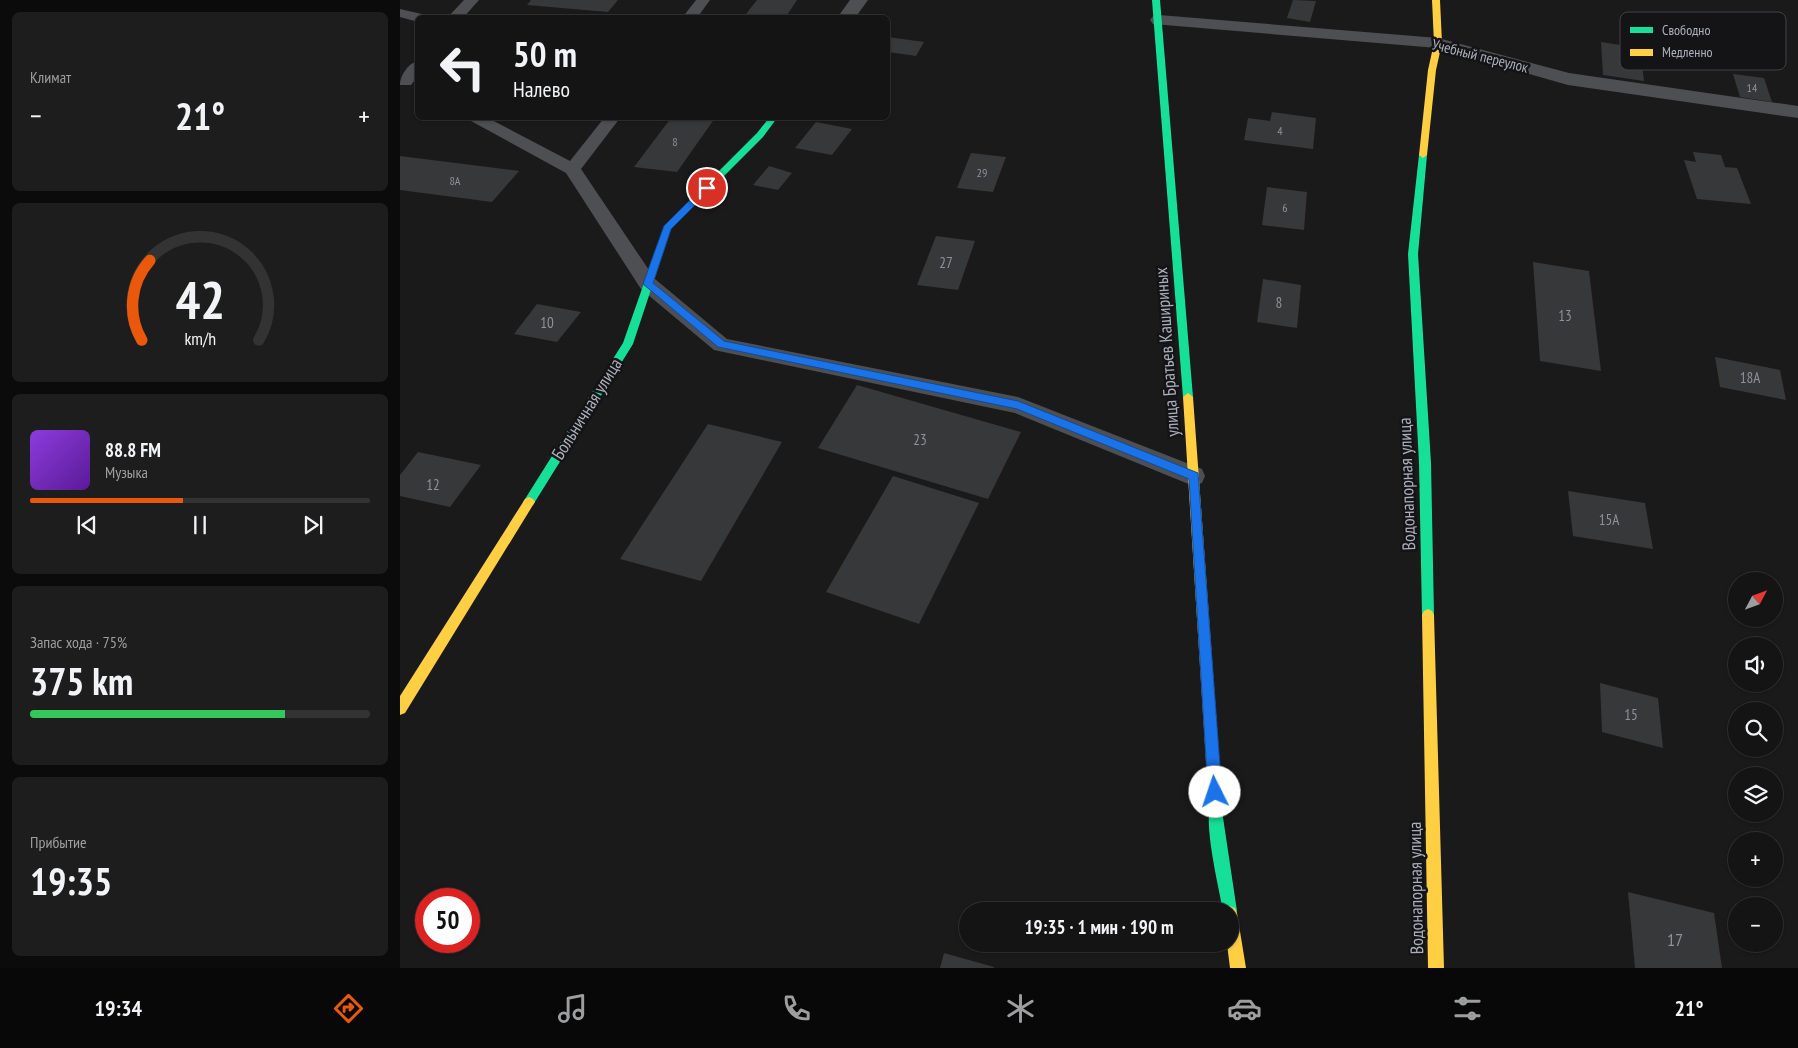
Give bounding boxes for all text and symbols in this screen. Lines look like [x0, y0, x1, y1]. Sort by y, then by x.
legend [1620, 12, 1786, 70]
text: Свободно [1662, 21, 1710, 39]
text: 50 m [513, 31, 577, 77]
street label: Учебный переулок [1430, 34, 1530, 77]
icon: left [430, 35, 495, 100]
text: Медленно [1662, 43, 1713, 61]
text: Климат [30, 67, 71, 87]
text: Налево [513, 75, 570, 103]
house number: 14 [1747, 80, 1758, 95]
text: 21° [175, 91, 225, 140]
text: − [30, 97, 42, 134]
text: + [358, 97, 370, 134]
house number: 4 [1277, 123, 1283, 138]
house number: 8 [672, 134, 678, 149]
house number: 29 [977, 165, 987, 180]
pin [686, 167, 728, 209]
house number: 8А [449, 173, 461, 188]
icon: arrive [693, 174, 721, 202]
house number: 6 [1282, 200, 1288, 215]
house number: 27 [939, 253, 953, 272]
text: 42 [175, 266, 225, 333]
street label: улица Братьев Кашириных [1149, 266, 1184, 438]
house number: 8 [1276, 293, 1282, 312]
house number: 13 [1558, 306, 1572, 325]
house number: 10 [540, 313, 554, 332]
text: km/h [184, 327, 216, 350]
street label: Больничная улица [546, 354, 627, 464]
house number: 18А [1740, 368, 1761, 387]
street label: Водонапорная улица [1393, 417, 1420, 551]
house number: 23 [913, 430, 927, 449]
text: 88.8 FM [105, 438, 161, 462]
text: Музыка [105, 462, 148, 482]
house number: 12 [426, 475, 440, 494]
house number: 15А [1599, 510, 1620, 529]
icon: previous [73, 511, 101, 539]
icon: pause [186, 511, 214, 539]
icon: next [299, 511, 327, 539]
north arrow [1728, 572, 1782, 628]
map controls [1728, 572, 1783, 952]
text: Запас хода · 75% [30, 632, 127, 652]
button: sound [1728, 637, 1783, 692]
text: 375 km [30, 656, 133, 705]
button: search [1728, 702, 1783, 757]
house number: 15 [1624, 705, 1638, 724]
position arrow [1188, 765, 1240, 817]
button: layers [1728, 767, 1783, 822]
street label: Водонапорная улица [1403, 821, 1428, 955]
text: Прибытие [30, 832, 87, 852]
button: + [1728, 832, 1783, 887]
text: 19:35 [30, 856, 112, 905]
speed limit sign: 50 [415, 888, 480, 953]
button: − [1728, 897, 1783, 952]
text: 19:35 · 1 мин · 190 m [1025, 915, 1173, 939]
house number: 17 [1667, 928, 1683, 951]
icon: directions [331, 991, 366, 1026]
icon: music [555, 991, 590, 1026]
icon: phone [779, 991, 814, 1026]
icon: climate [1003, 991, 1038, 1026]
icon: car [1227, 991, 1262, 1026]
icon: filters [1450, 991, 1485, 1026]
text: 19:34 [94, 994, 142, 1022]
text: 21° [1674, 994, 1703, 1022]

